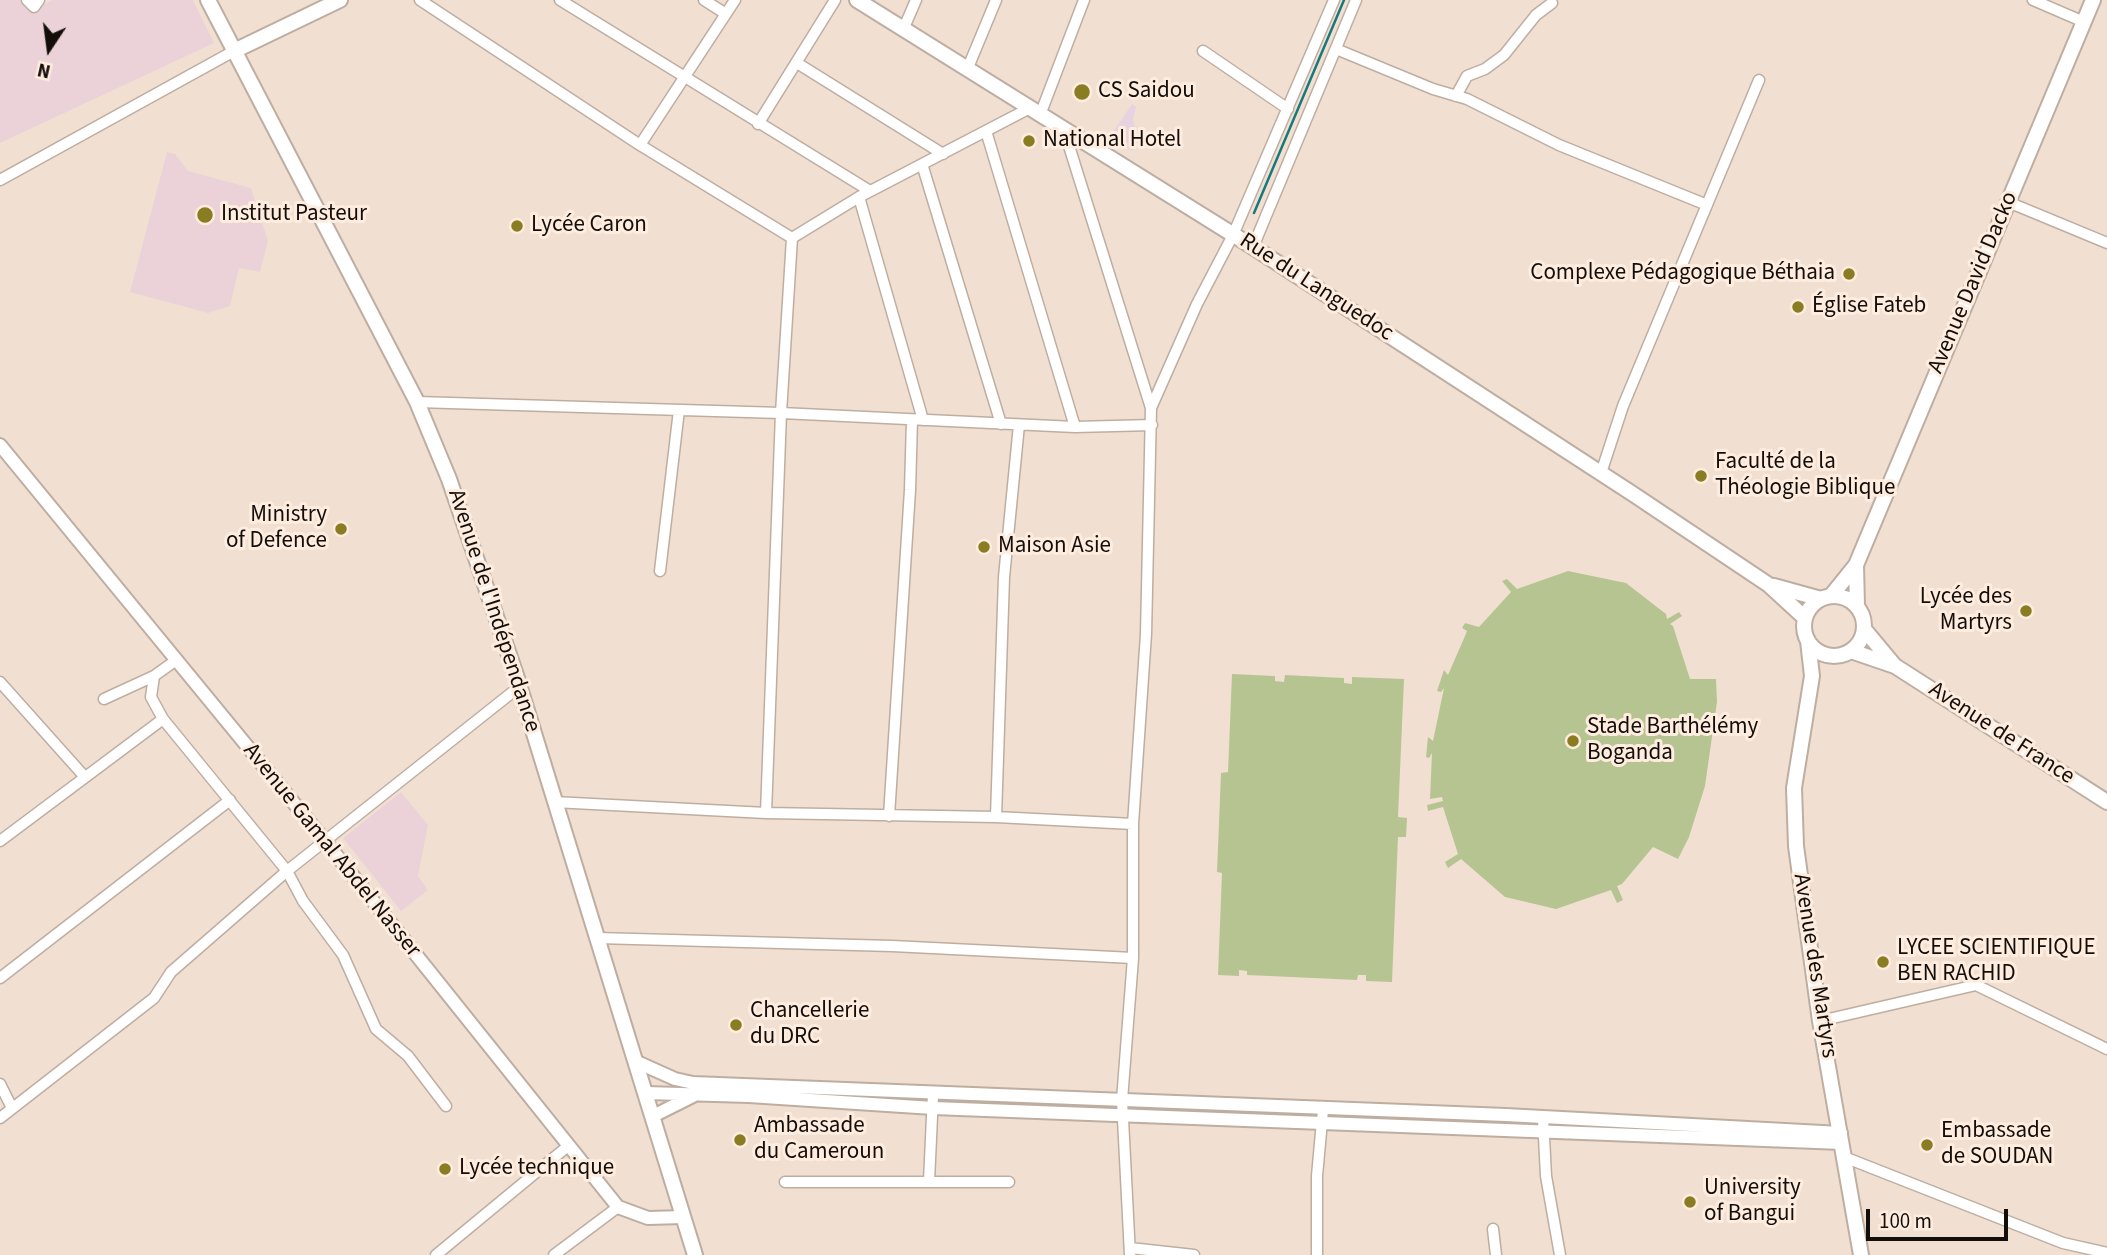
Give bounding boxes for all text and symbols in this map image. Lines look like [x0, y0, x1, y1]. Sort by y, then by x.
north arrow [14, 14, 84, 84]
text: N [35, 55, 53, 85]
place label: CS Saidou [1098, 78, 1195, 106]
marker: CS Saidou [1072, 82, 1092, 102]
place label: National Hotel [1043, 127, 1181, 155]
marker: National Hotel [1021, 133, 1037, 149]
street label: Avenue David Dacko [1923, 188, 2025, 378]
place label: Institut Pasteur [221, 201, 367, 229]
marker: Institut Pasteur [195, 205, 215, 225]
place label: Lycée Caron [531, 212, 647, 240]
marker: Lycée Caron [509, 218, 525, 234]
street label: Rue du Languedoc [1234, 228, 1398, 348]
place label: Complexe Pédagogique Béthaia [1530, 260, 1835, 288]
marker: Complexe Pédagogique Béthaia [1841, 266, 1857, 282]
place label: Église Fateb [1812, 293, 1926, 321]
marker: Église Fateb [1790, 299, 1806, 315]
place label: Faculté de la Théologie Biblique [1715, 449, 1895, 503]
marker: Faculté de la Théologie Biblique [1693, 468, 1709, 484]
street label: Avenue de l'Indépendance [441, 486, 545, 736]
place label: Ministry of Defence [226, 502, 327, 556]
marker: Ministry of Defence [333, 521, 349, 537]
place label: Maison Asie [998, 533, 1111, 561]
marker: Maison Asie [976, 539, 992, 555]
place label: Lycée des Martyrs [1920, 584, 2012, 638]
marker: Lycée des Martyrs [2018, 603, 2034, 619]
street label: Avenue de France [1923, 677, 2079, 791]
place label: Stade Barthélémy Boganda [1587, 714, 1758, 768]
marker: Stade Barthélémy Boganda [1565, 733, 1581, 749]
street label: Avenue Gamal Abdel Nasser [236, 738, 426, 964]
street label: Avenue des Martyrs [1786, 872, 1842, 1060]
place label: LYCEE SCIENTIFIQUE BEN RACHID [1897, 935, 2096, 989]
marker: LYCEE SCIENTIFIQUE BEN RACHID [1875, 954, 1891, 970]
place label: Chancellerie du DRC [750, 998, 869, 1052]
marker: Chancellerie du DRC [728, 1017, 744, 1033]
place label: Ambassade du Cameroun [754, 1113, 884, 1167]
place label: Embassade de SOUDAN [1941, 1118, 2053, 1172]
marker: Ambassade du Cameroun [732, 1132, 748, 1148]
marker: Embassade de SOUDAN [1919, 1137, 1935, 1153]
place label: Lycée technique [459, 1155, 614, 1183]
marker: Lycée technique [437, 1161, 453, 1177]
place label: University of Bangui [1704, 1175, 1801, 1229]
marker: University of Bangui [1682, 1194, 1698, 1210]
scale bar [1869, 1196, 2011, 1240]
text: 100 m [1879, 1206, 1932, 1236]

